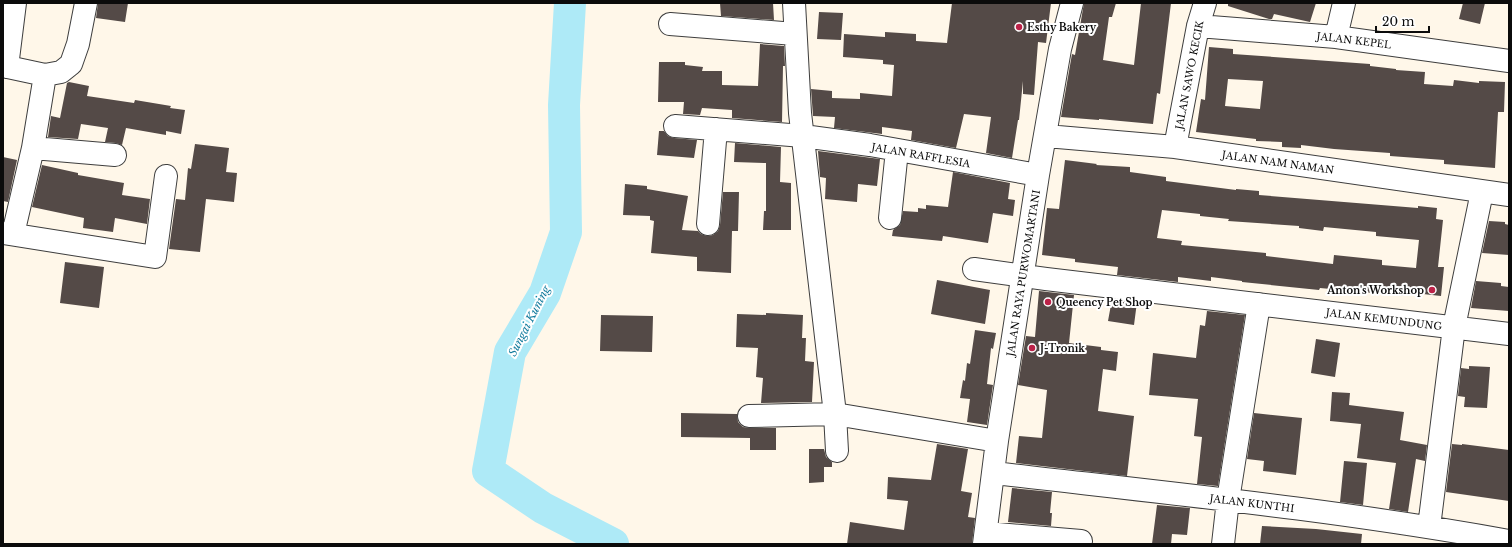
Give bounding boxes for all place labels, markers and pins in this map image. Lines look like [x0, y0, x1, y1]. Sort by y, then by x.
place label: Esthy Bakery [1027, 21, 1097, 34]
marker: Esthy Bakery [1014, 22, 1024, 32]
place label: Anton's Workshop [1326, 284, 1424, 297]
marker: Anton's Workshop [1427, 285, 1437, 295]
place label: Queency Pet Shop [1056, 296, 1153, 309]
marker: Queency Pet Shop [1043, 297, 1053, 307]
place label: J-Tronik [1038, 342, 1085, 355]
marker: J-Tronik [1027, 343, 1037, 353]

